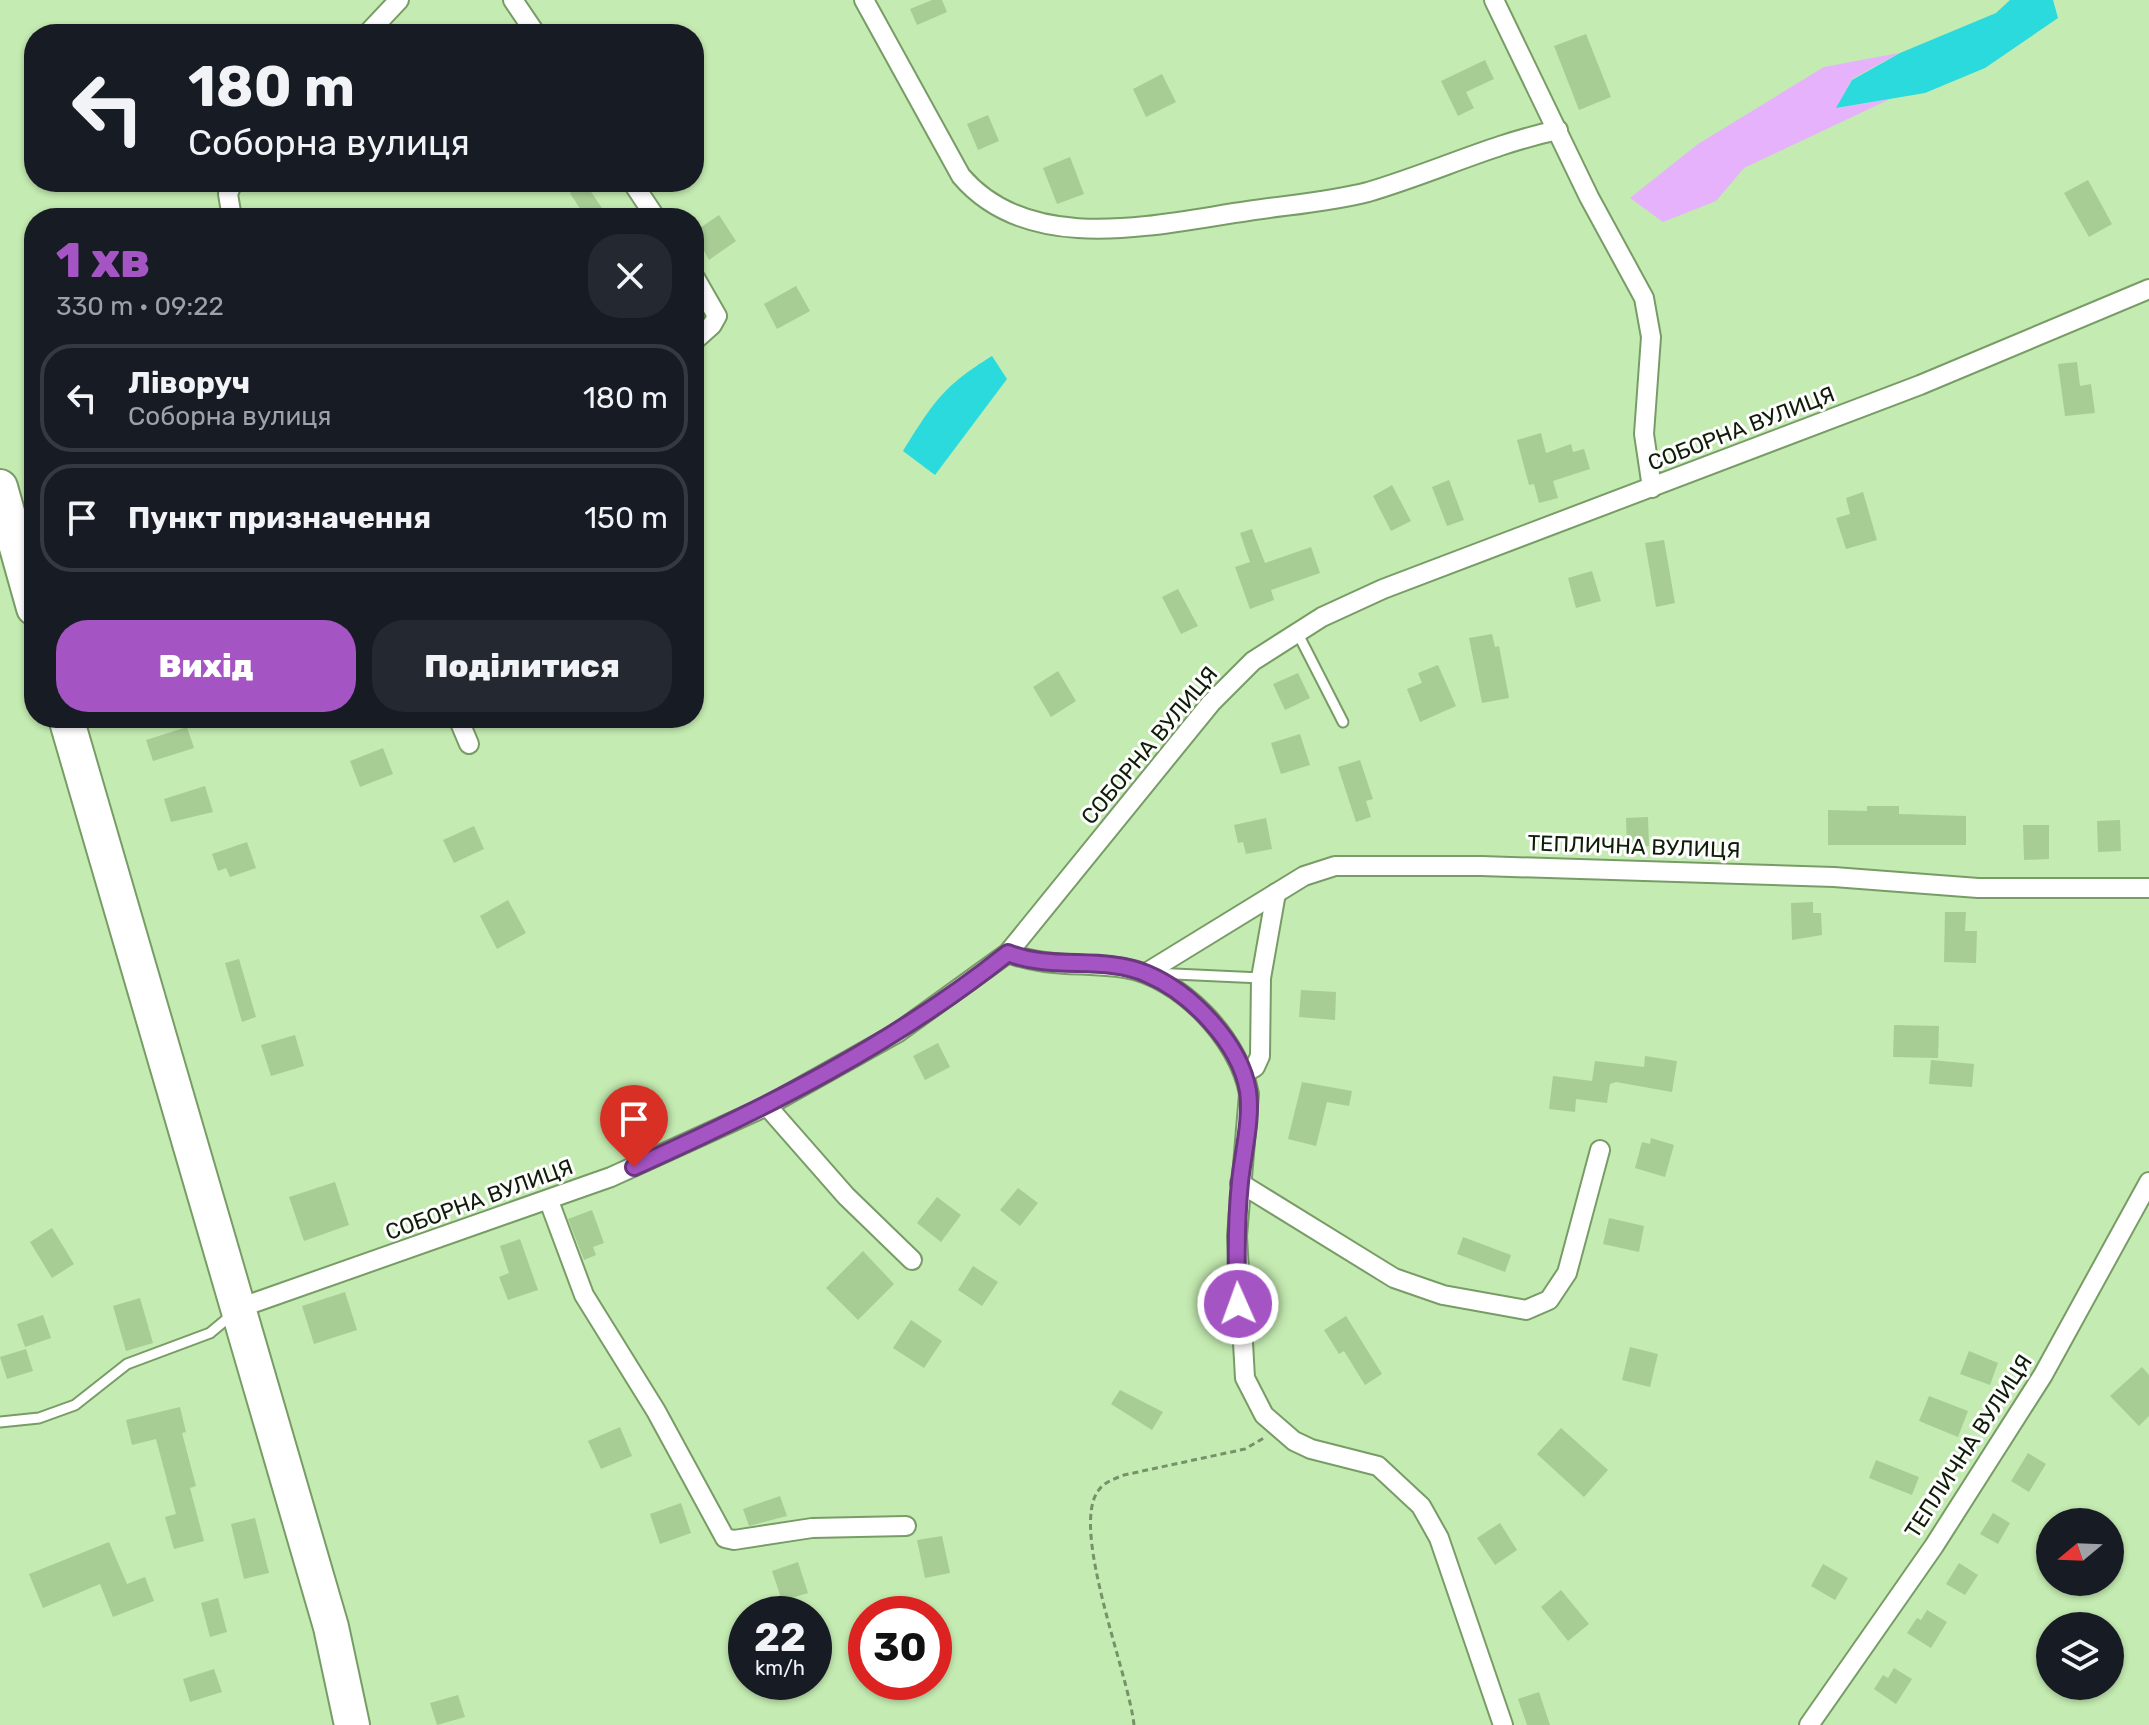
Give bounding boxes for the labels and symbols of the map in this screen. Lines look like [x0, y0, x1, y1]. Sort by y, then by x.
street label: СОБОРНА ВУЛИЦЯ [1644, 380, 1838, 477]
street label: СОБОРНА ВУЛИЦЯ [1075, 661, 1223, 830]
street label: ТЕПЛИЧНА ВУЛИЦЯ [1527, 829, 1741, 864]
pin [600, 1085, 668, 1167]
street label: СОБОРНА ВУЛИЦЯ [382, 1153, 577, 1246]
position arrow [1196, 1262, 1280, 1346]
street label: ТЕПЛИЧНА ВУЛИЦЯ [1899, 1349, 2038, 1543]
north arrow [2036, 1508, 2124, 1596]
speed limit sign: 30 [848, 1596, 952, 1700]

